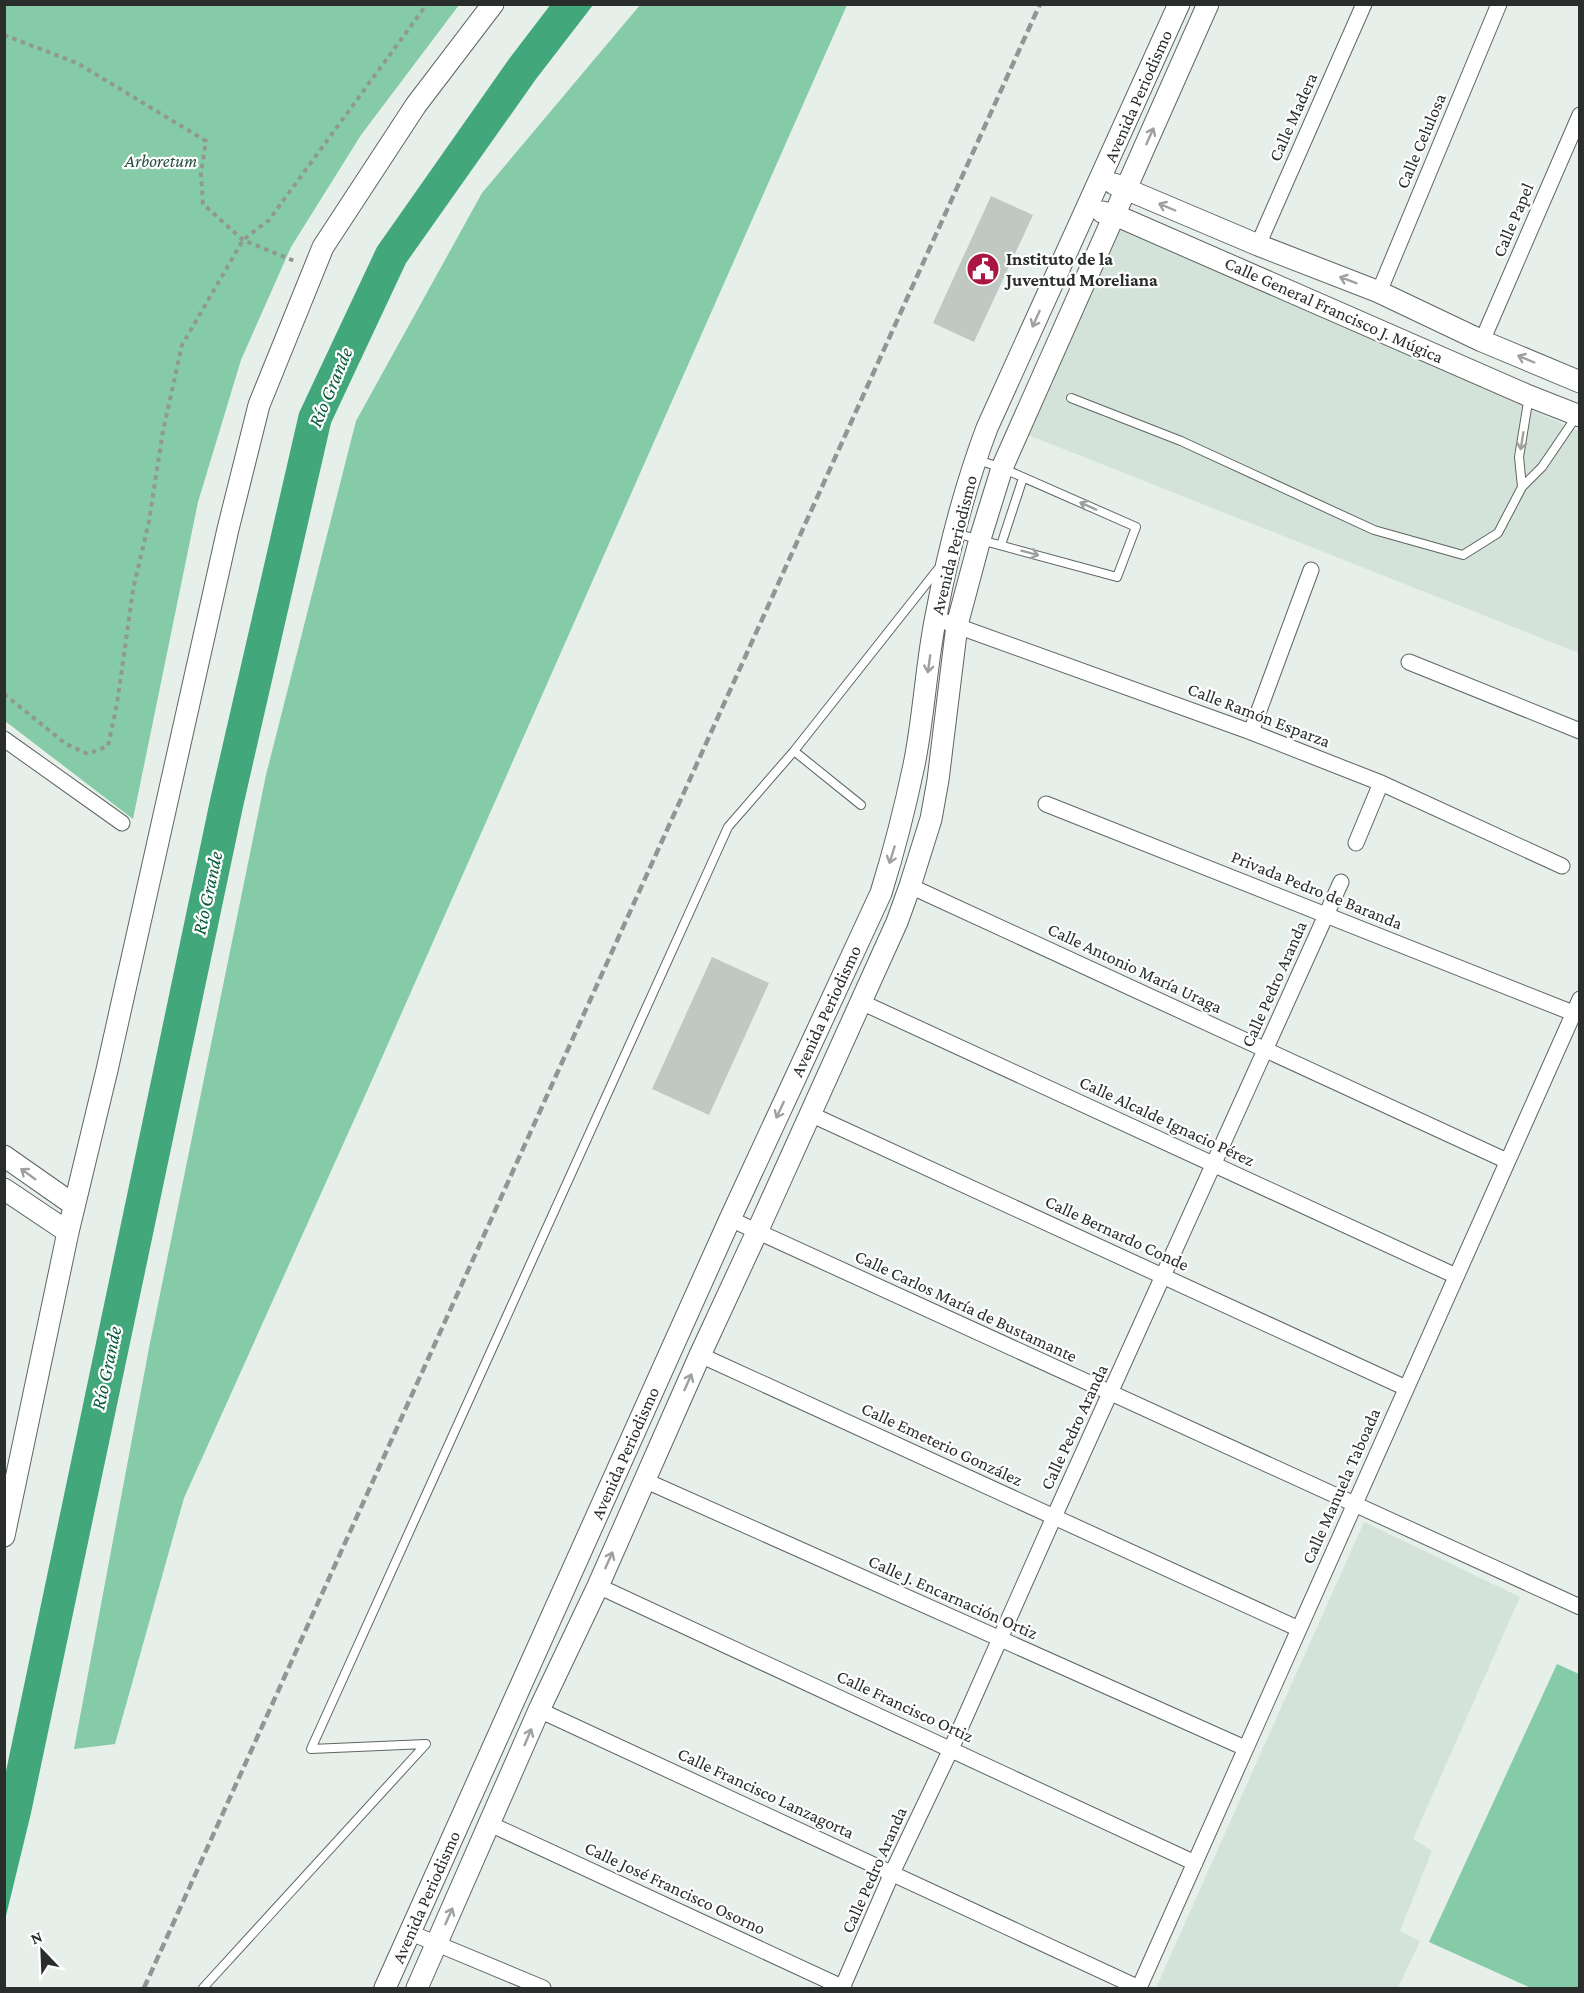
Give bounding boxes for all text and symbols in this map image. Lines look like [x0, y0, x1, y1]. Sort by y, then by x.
street label: Avenida Periodismo [1100, 27, 1176, 165]
street label: Calle Madera [1265, 70, 1321, 164]
street label: Calle Celulosa [1392, 90, 1450, 192]
one-way arrow [1145, 127, 1156, 145]
park label: Arboretum [124, 151, 197, 171]
street label: Calle Papel [1488, 180, 1538, 260]
one-way arrow [1158, 201, 1177, 212]
place label: Instituto de la Juventud Moreliana [1004, 249, 1158, 290]
public building icon: Instituto de la Juventud Moreliana [965, 251, 1001, 287]
street label: Calle General Francisco J. Múgica [1222, 253, 1446, 367]
one-way arrow [1339, 273, 1358, 284]
one-way arrow [1030, 310, 1042, 328]
water label: Río Grande [303, 343, 357, 430]
one-way arrow [1517, 353, 1535, 364]
one-way arrow [1516, 431, 1527, 451]
street label: Avenida Periodismo [927, 473, 981, 617]
one-way arrow [1080, 500, 1098, 511]
one-way arrow [1020, 548, 1039, 560]
one-way arrow [923, 653, 934, 673]
street label: Calle Ramón Esparza [1185, 679, 1333, 751]
one-way arrow [886, 845, 897, 864]
street label: Privada Pedro de Baranda [1228, 846, 1406, 934]
water label: Río Grande [187, 849, 227, 937]
street label: Calle Pedro Aranda [1237, 918, 1311, 1050]
street label: Calle Antonio María Uraga [1045, 919, 1225, 1017]
street label: Avenida Periodismo [787, 942, 865, 1080]
street label: Calle Alcalde Ignacio Pérez [1076, 1072, 1258, 1171]
one-way arrow [774, 1101, 786, 1119]
one-way arrow [21, 1167, 37, 1180]
street label: Calle Bernardo Conde [1042, 1191, 1192, 1275]
street label: Calle Carlos María de Bustamante [852, 1246, 1080, 1366]
water label: Río Grande [86, 1324, 126, 1412]
street label: Calle Pedro Aranda [1036, 1361, 1112, 1493]
one-way arrow [683, 1373, 694, 1392]
street label: Avenida Periodismo [587, 1384, 663, 1522]
street label: Calle Emeterio González [858, 1398, 1026, 1490]
street label: Calle Manuela Taboada [1298, 1405, 1384, 1567]
street label: Calle J. Encarnación Ortiz [865, 1551, 1041, 1643]
one-way arrow [604, 1552, 615, 1570]
street label: Calle Francisco Ortiz [834, 1666, 977, 1747]
one-way arrow [522, 1729, 534, 1747]
street label: Calle Francisco Lanzagorta [675, 1743, 857, 1843]
street label: Calle Pedro Aranda [837, 1804, 911, 1936]
street label: Avenida Periodismo [388, 1828, 464, 1966]
street label: Calle José Francisco Osorno [581, 1837, 769, 1939]
one-way arrow [443, 1907, 455, 1925]
north arrow [12, 1921, 72, 1981]
text: N [28, 1928, 45, 1948]

